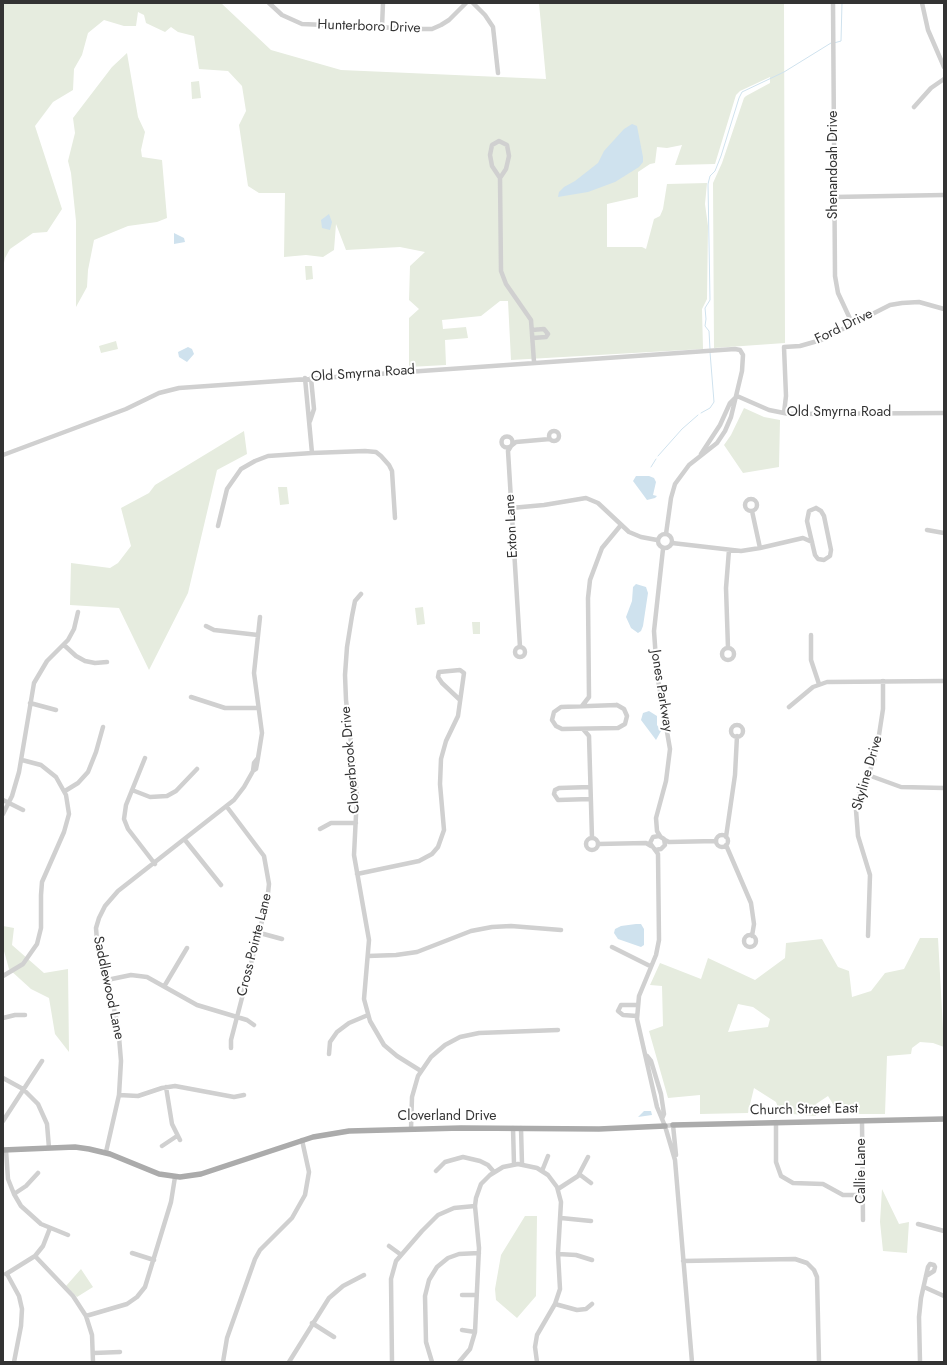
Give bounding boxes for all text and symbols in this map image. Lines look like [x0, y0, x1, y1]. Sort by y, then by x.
street label: Hunterboro Drive [317, 17, 421, 37]
street label: Shenandoah Drive [826, 111, 842, 219]
street label: Ford Drive [812, 306, 876, 348]
street label: Old Smyrna Road [310, 362, 416, 386]
street label: Old Smyrna Road [787, 405, 891, 421]
street label: Exton Lane [502, 494, 522, 558]
street label: Jones Parkway [646, 649, 676, 733]
street label: Cloverbrook Drive [338, 706, 364, 814]
street label: Skyline Drive [849, 734, 887, 812]
street label: Cross Pointe Lane [234, 892, 276, 998]
street label: Saddlewood Lane [89, 935, 127, 1041]
street label: Church Street East [750, 1101, 858, 1119]
street label: Cloverland Drive [398, 1109, 496, 1125]
street label: Callie Lane [854, 1138, 870, 1204]

